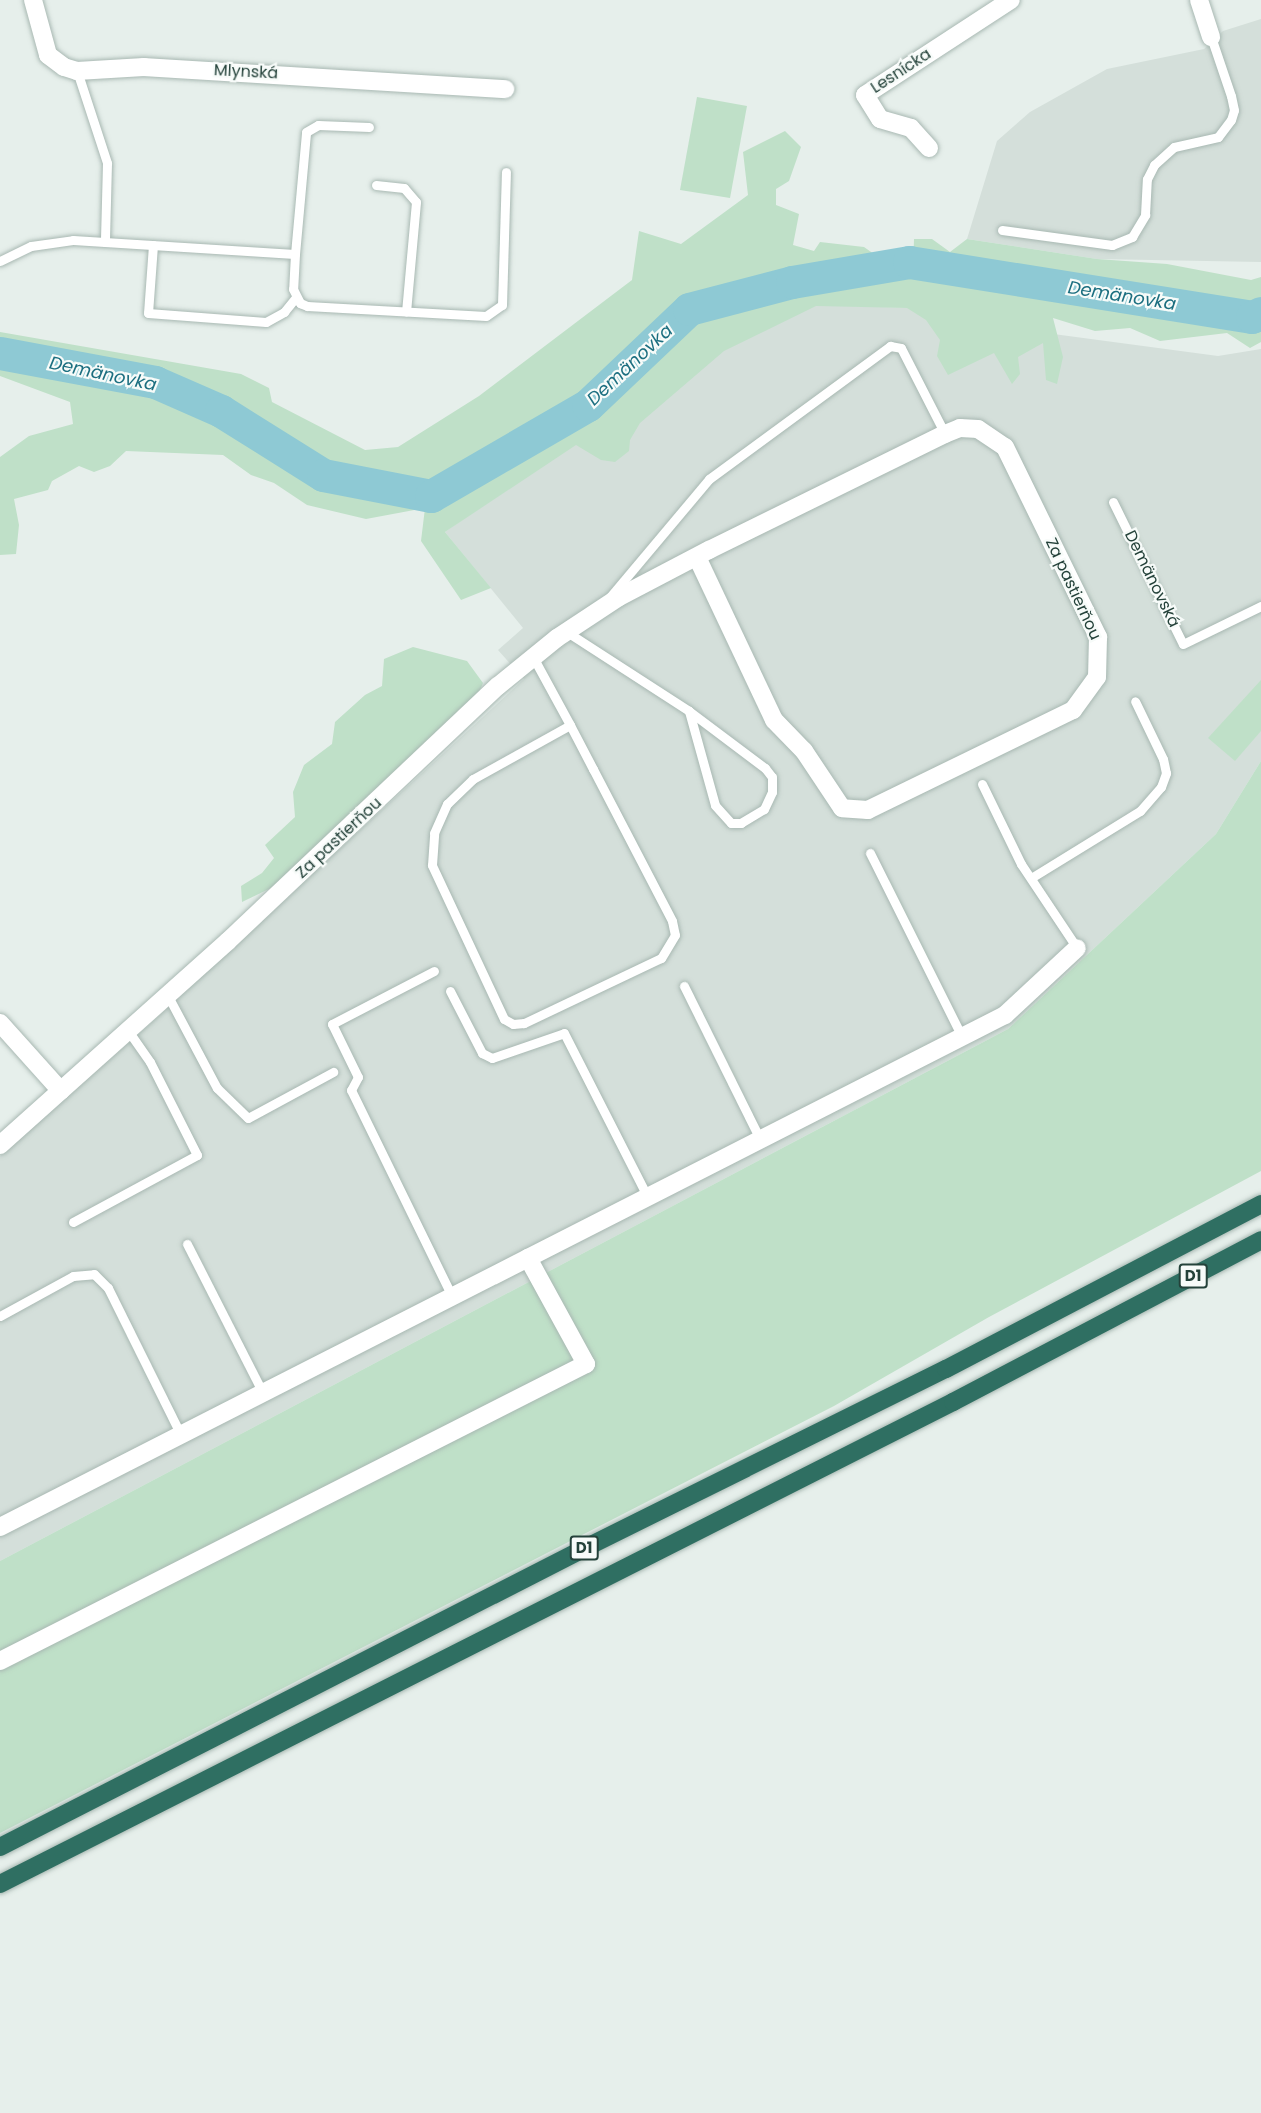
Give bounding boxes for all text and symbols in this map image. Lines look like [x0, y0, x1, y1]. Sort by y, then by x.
street label: Lesnícka [867, 44, 935, 98]
street label: Mlynská [213, 61, 279, 83]
water label: Demänovka [1066, 277, 1178, 315]
water label: Demänovka [583, 320, 677, 410]
water label: Demänovka [47, 352, 159, 396]
street label: Demänovská [1120, 527, 1184, 631]
street label: Za pastierňou [1041, 535, 1105, 643]
street label: Za pastierňou [292, 793, 386, 883]
road number: D1 [1178, 1264, 1208, 1288]
road number: D1 [569, 1536, 599, 1560]

